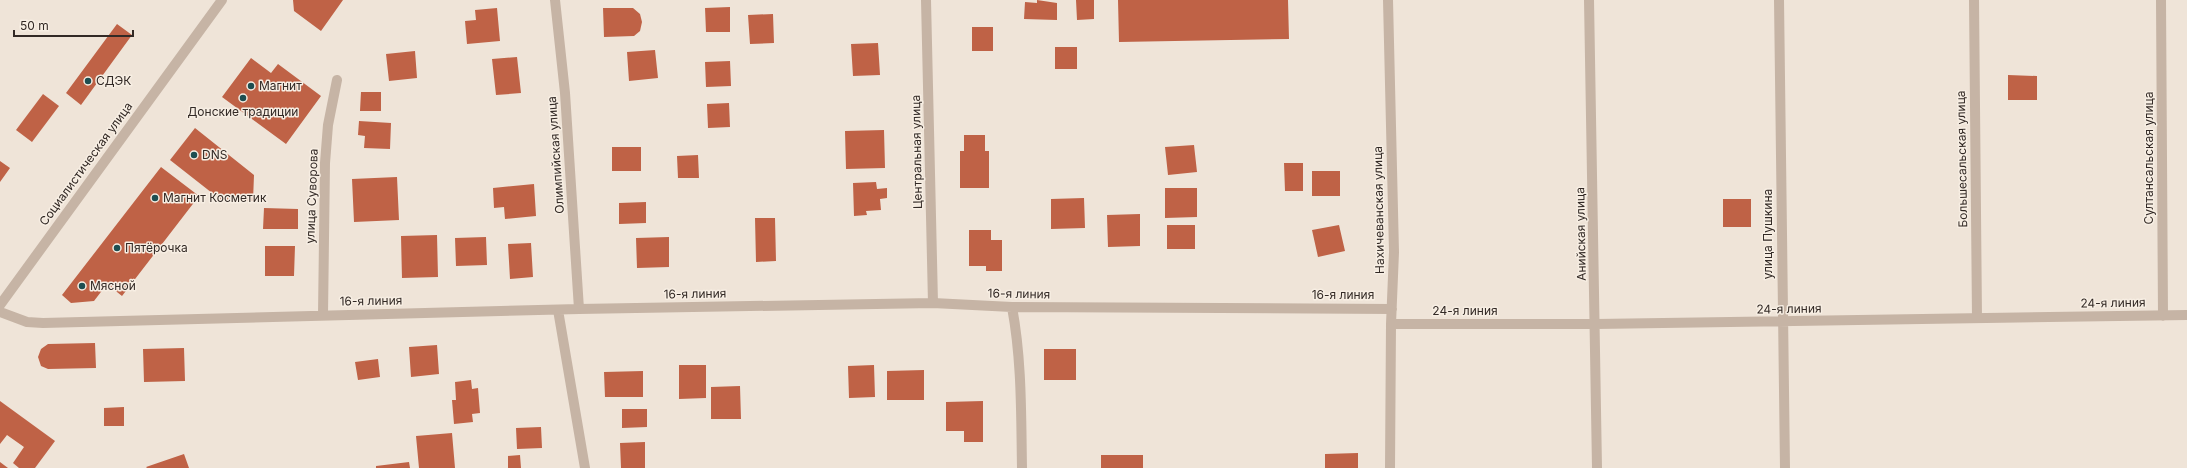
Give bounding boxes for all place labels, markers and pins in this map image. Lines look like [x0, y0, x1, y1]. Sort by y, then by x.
place label: СДЭК [96, 73, 131, 88]
marker: СДЭК [83, 76, 93, 86]
place label: Магнит [259, 78, 302, 93]
marker: Магнит [246, 81, 256, 91]
marker: Донские традиции [238, 93, 248, 103]
place label: Донские традиции [188, 104, 298, 119]
place label: DNS [202, 147, 228, 162]
marker: DNS [189, 150, 199, 160]
place label: Магнит Косметик [163, 190, 267, 205]
marker: Магнит Косметик [150, 193, 160, 203]
place label: Пятёрочка [125, 240, 188, 255]
marker: Пятёрочка [112, 243, 122, 253]
place label: Мясной [90, 278, 136, 293]
marker: Мясной [77, 281, 87, 291]

